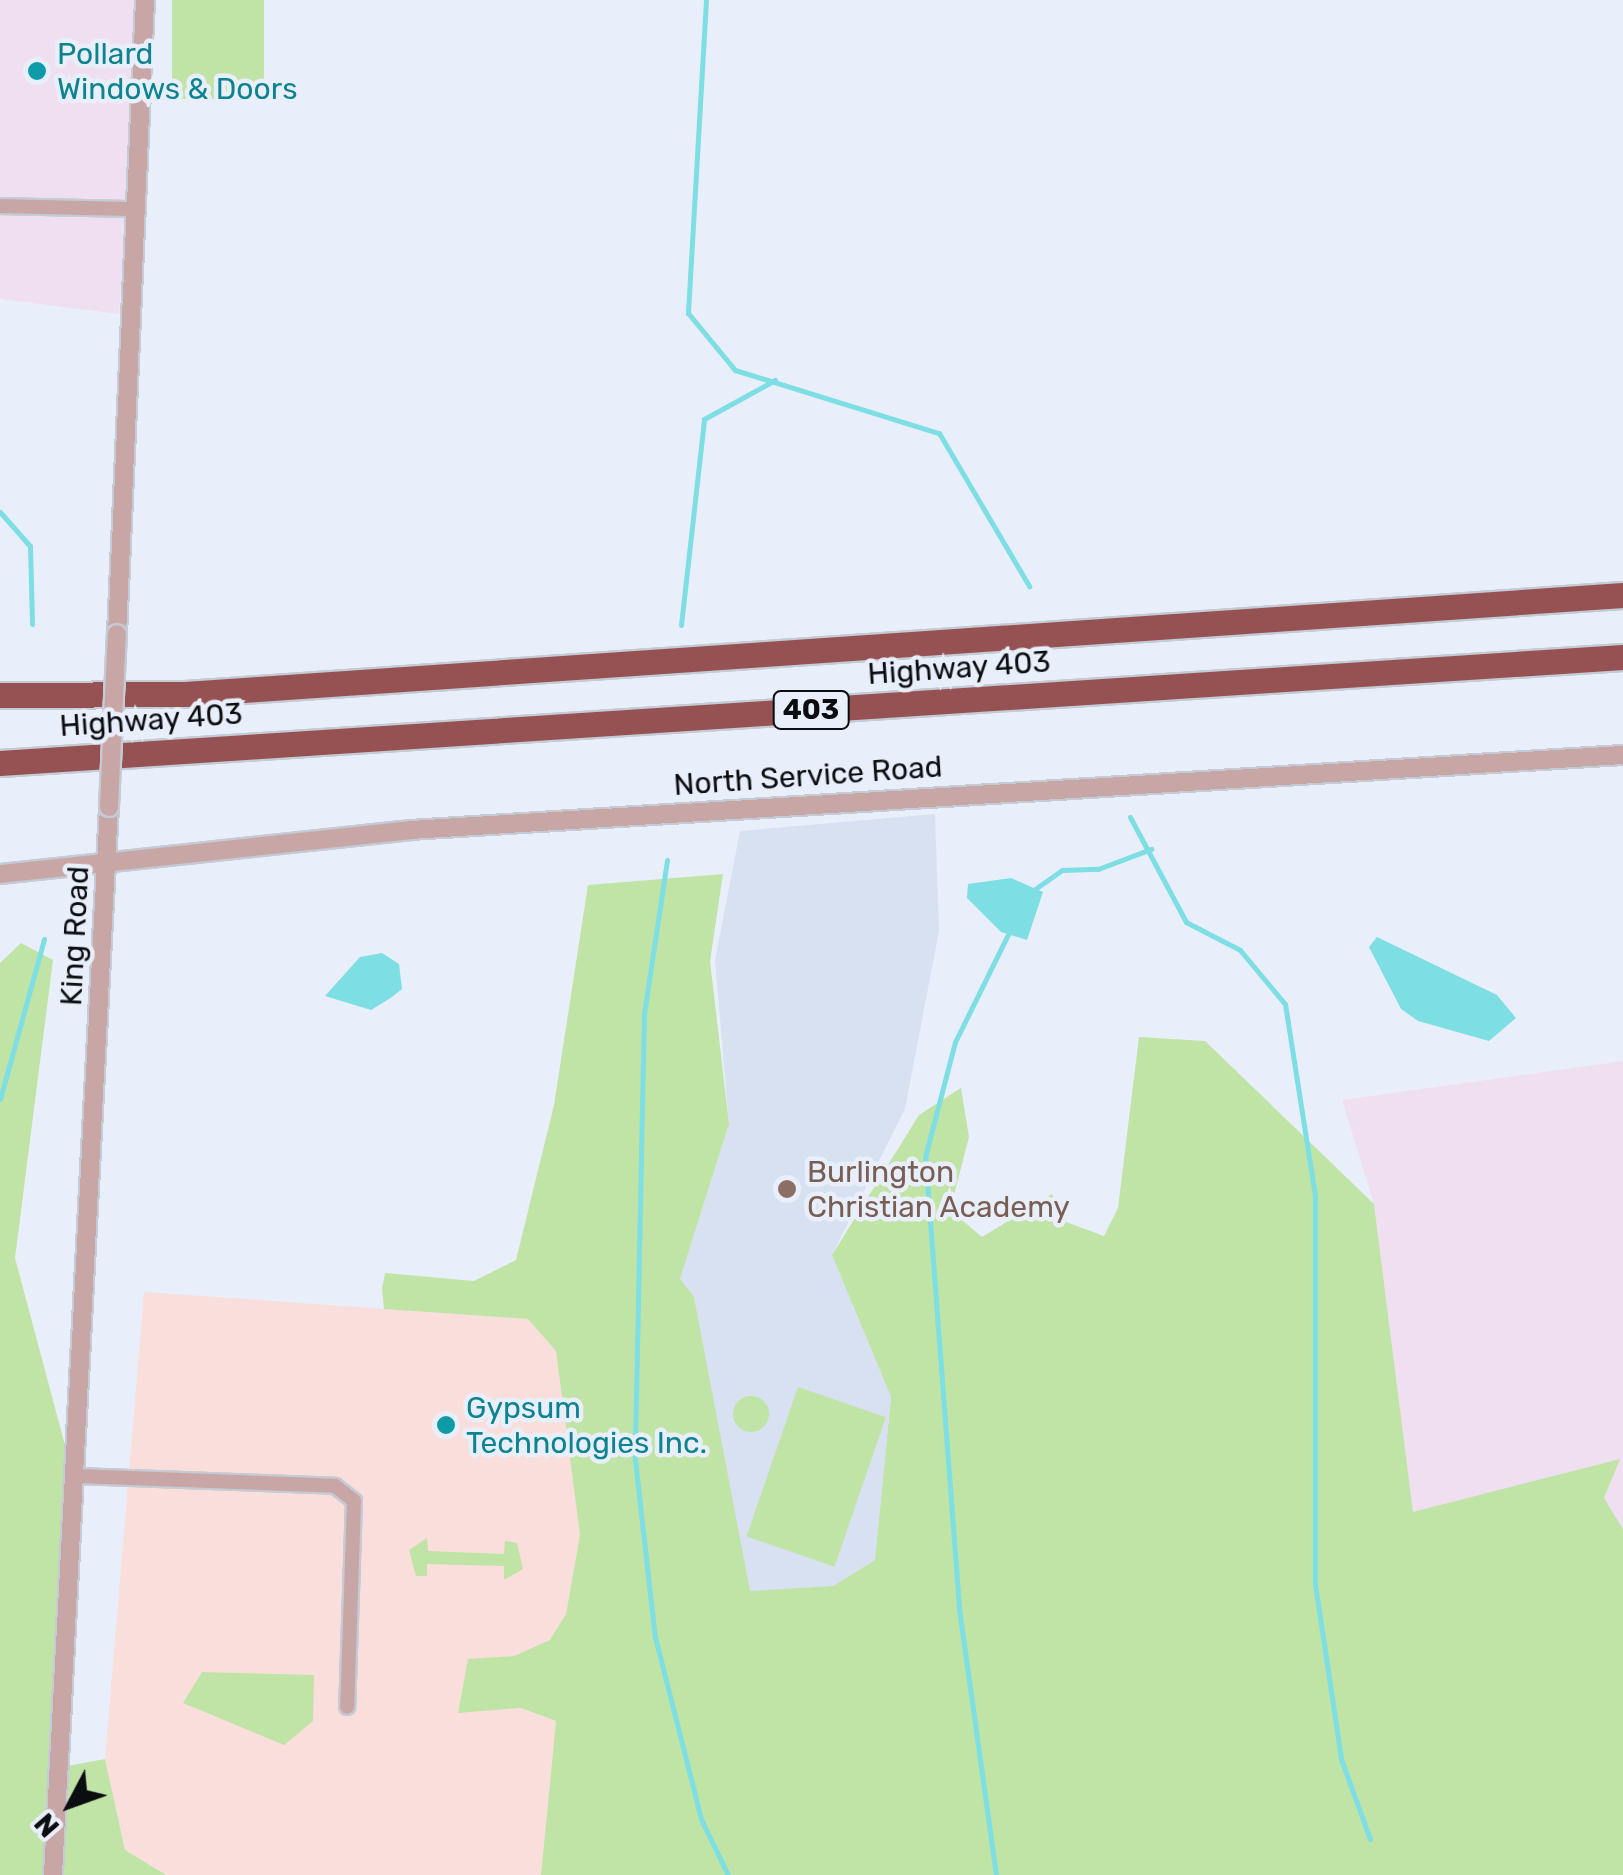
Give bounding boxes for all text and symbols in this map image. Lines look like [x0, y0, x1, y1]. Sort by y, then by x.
place label: Pollard Windows & Doors [57, 36, 297, 106]
marker: Pollard Windows & Doors [26, 60, 48, 82]
street label: Highway 403 [866, 644, 1052, 692]
road number: 403 [771, 687, 851, 733]
street label: Highway 403 [58, 696, 244, 744]
street label: North Service Road [672, 749, 944, 803]
street label: King Road [53, 865, 97, 1007]
place label: Burlington Christian Academy [807, 1154, 1071, 1224]
marker: Burlington Christian Academy [776, 1178, 798, 1200]
place label: Gypsum Technologies Inc. [466, 1390, 707, 1460]
marker: Gypsum Technologies Inc. [435, 1414, 457, 1436]
north arrow [20, 1755, 120, 1855]
text: N [28, 1807, 66, 1843]

